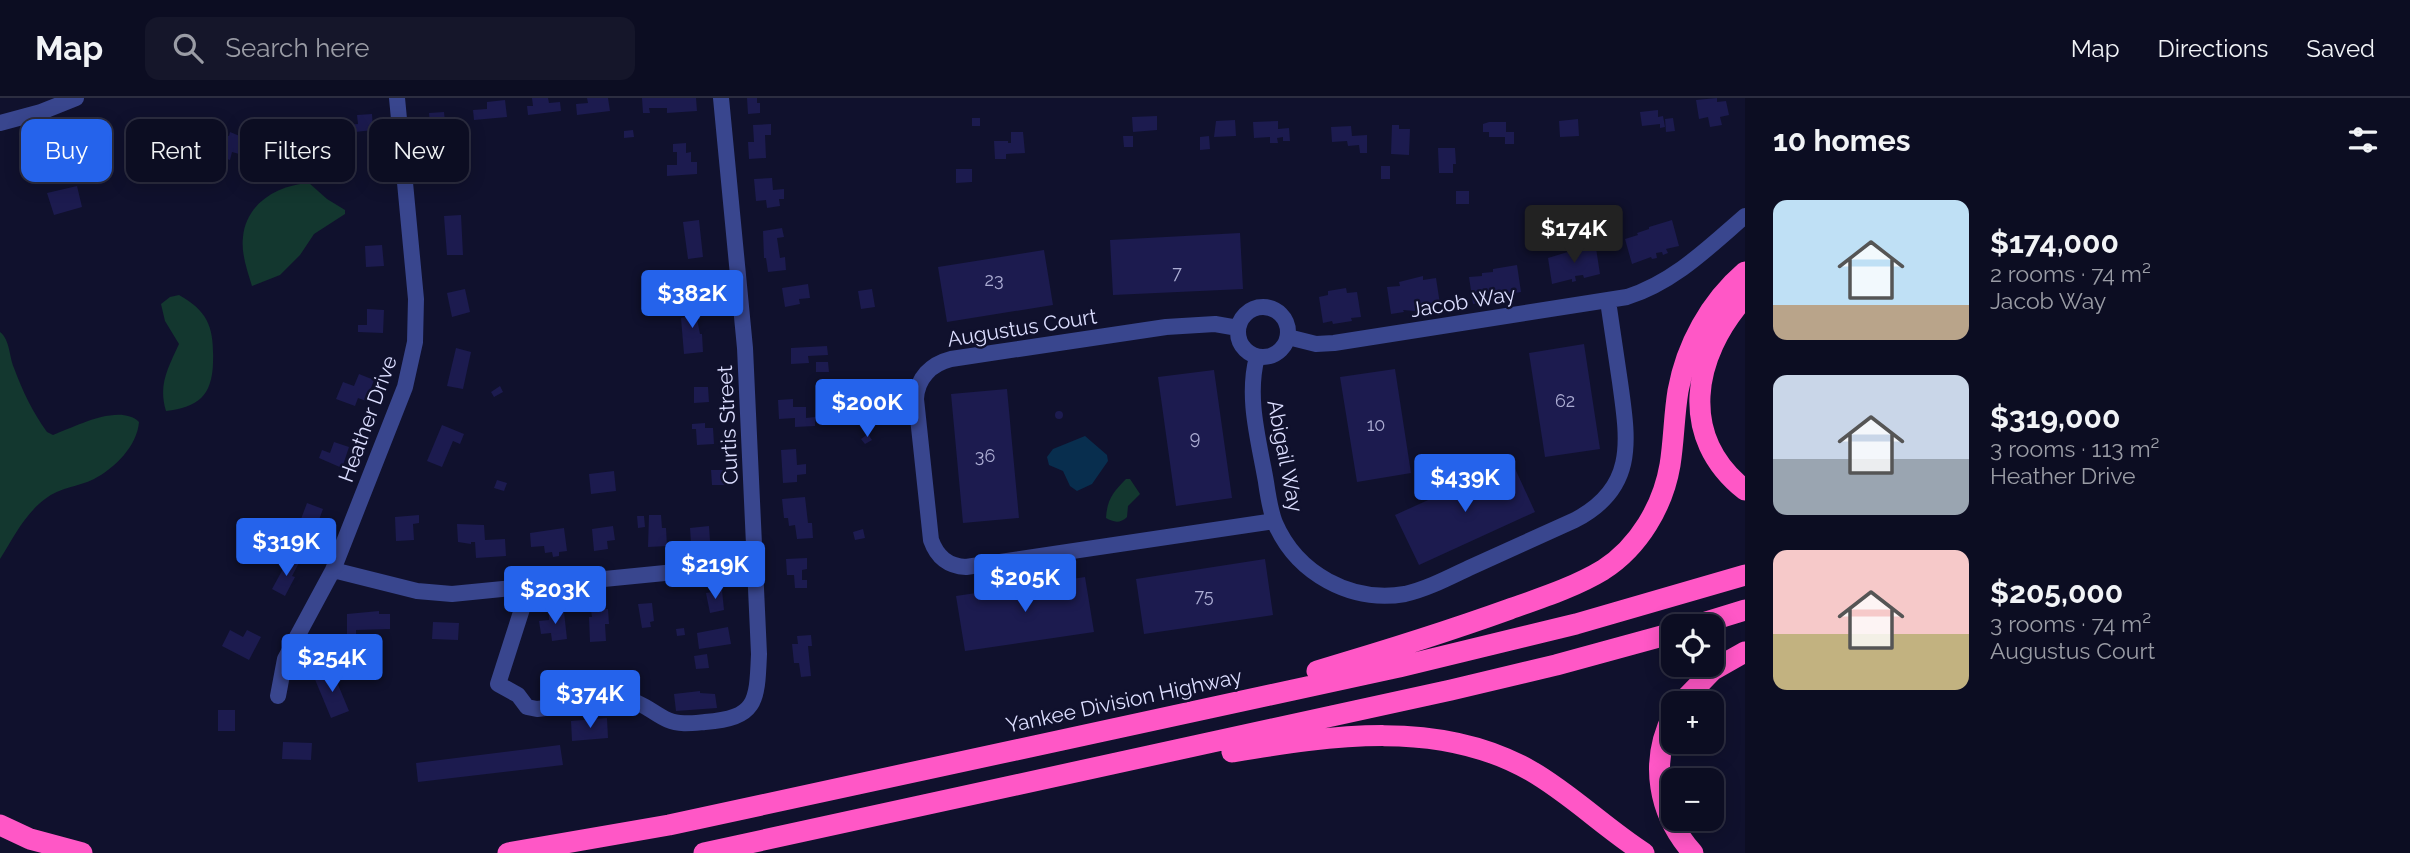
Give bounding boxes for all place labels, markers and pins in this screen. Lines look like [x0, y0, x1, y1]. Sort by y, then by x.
pin: $174K [1525, 206, 1623, 265]
pin: $382K [643, 271, 741, 330]
pin: $200K [818, 380, 916, 439]
pin: $439K [1416, 454, 1514, 514]
pin: $319K [237, 518, 335, 578]
pin: $219K [666, 542, 764, 601]
pin: $205K [976, 554, 1074, 614]
pin: $203K [506, 566, 604, 626]
pin: $254K [283, 634, 381, 694]
pin: $374K [541, 670, 639, 730]

